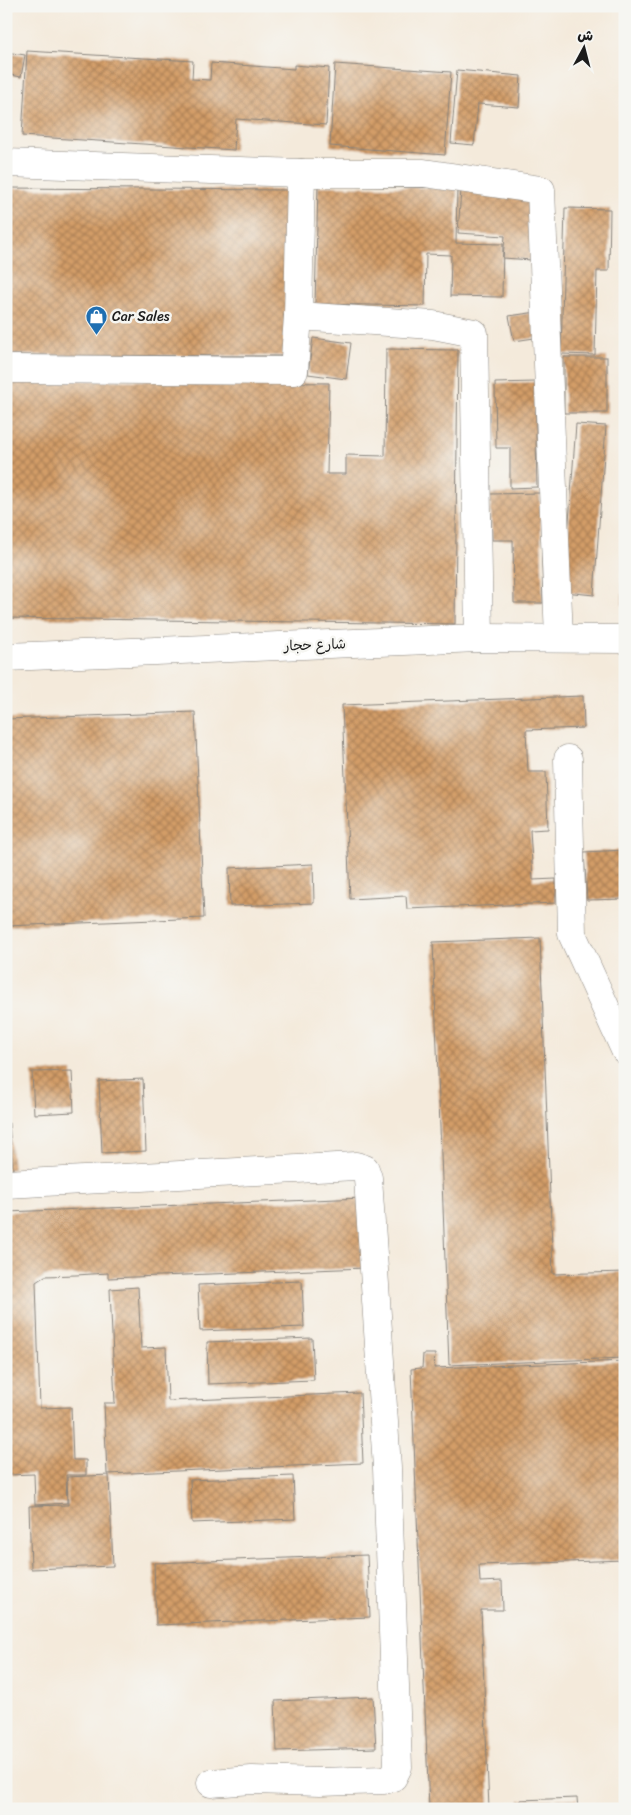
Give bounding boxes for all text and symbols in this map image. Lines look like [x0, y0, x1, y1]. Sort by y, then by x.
north arrow [558, 22, 608, 72]
text: ش [576, 22, 595, 49]
shop icon: Car Sales [84, 304, 108, 335]
place label: Car Sales [112, 304, 170, 329]
street label: شارع حجار [283, 631, 346, 659]

